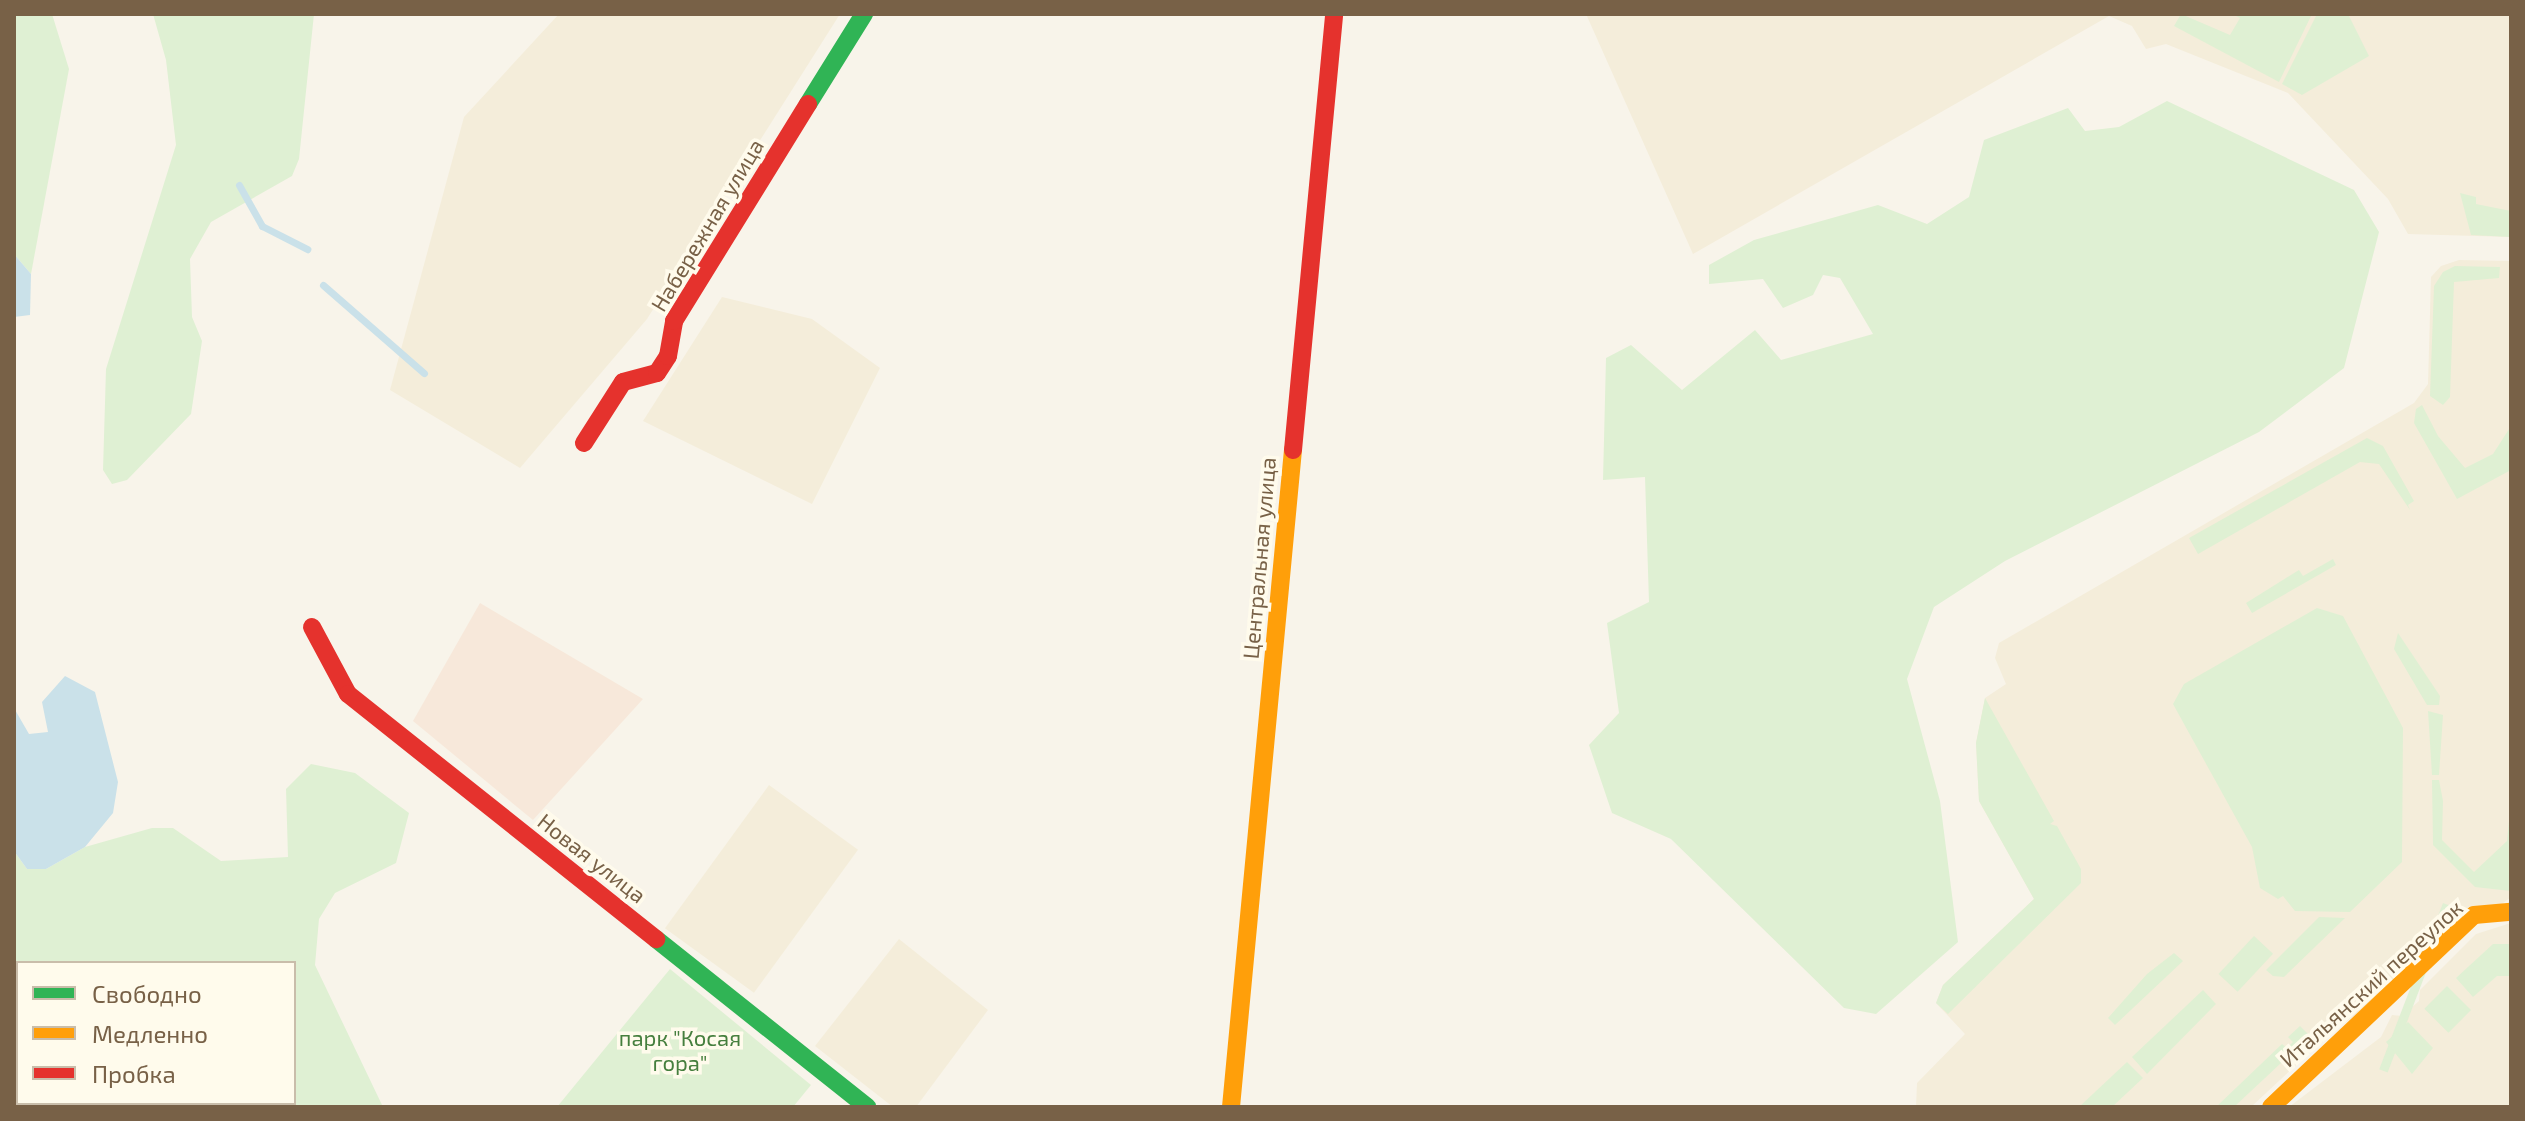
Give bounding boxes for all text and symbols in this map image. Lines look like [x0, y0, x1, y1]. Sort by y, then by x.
street label: Набережная улица [645, 134, 769, 316]
street label: Центральная улица [1237, 456, 1281, 660]
street label: Новая улица [533, 808, 651, 908]
street label: Итальянский переулок [2274, 894, 2468, 1072]
legend [16, 961, 296, 1105]
text: Свободно [92, 979, 202, 1008]
text: Медленно [92, 1019, 208, 1048]
park label: парк "Косая гора" [619, 1024, 741, 1076]
text: Пробка [92, 1059, 176, 1088]

